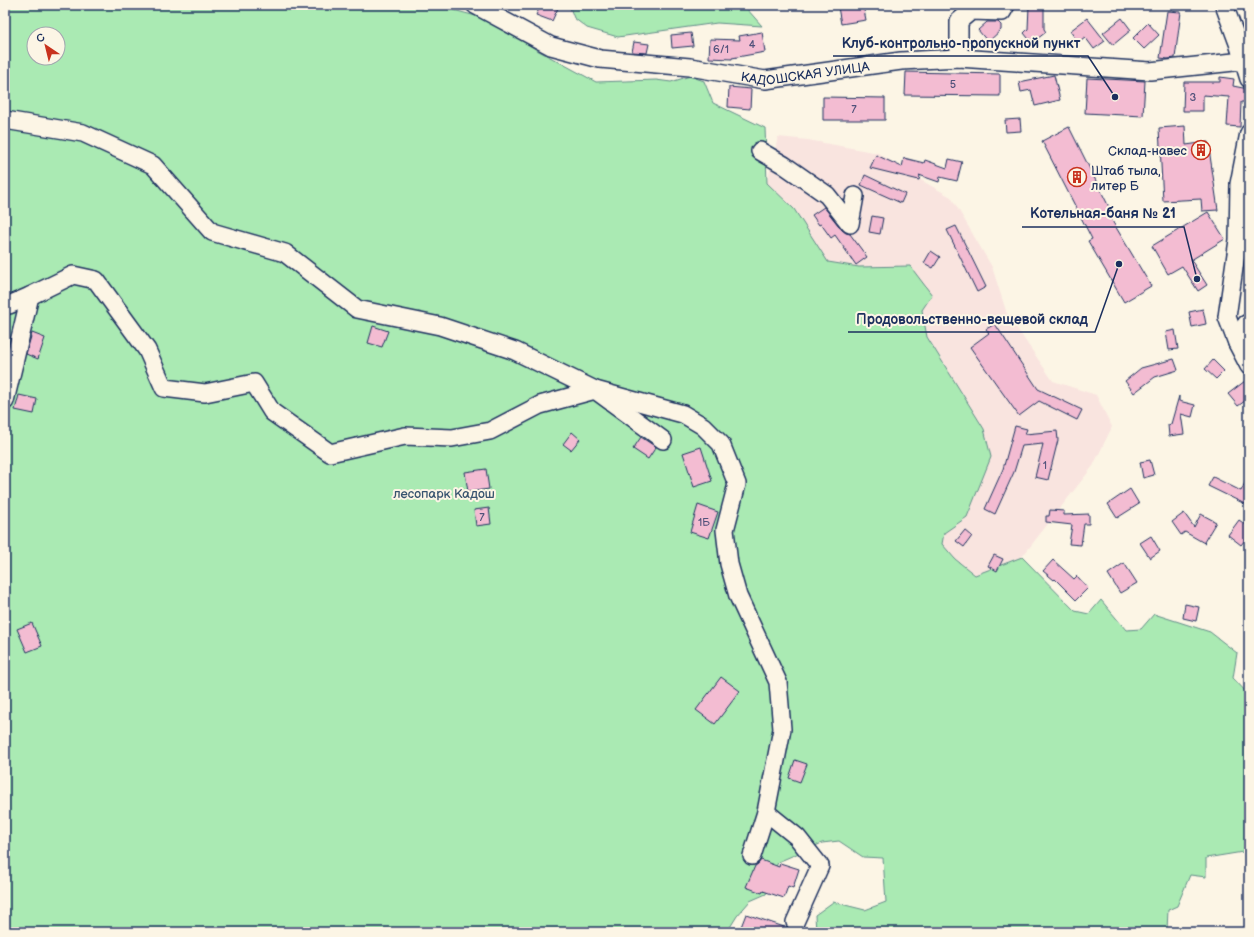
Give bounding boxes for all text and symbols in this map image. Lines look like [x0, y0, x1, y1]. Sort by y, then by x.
north arrow [26, 26, 66, 66]
callout: Клуб-контрольно-пропускной пункт [833, 30, 1088, 56]
text: С [34, 31, 48, 46]
text: Клуб-контрольно-пропускной пункт [842, 35, 1081, 52]
house number: 4 [749, 38, 756, 51]
house number: 6/1 [713, 43, 729, 56]
street label: КАДОШСКАЯ УЛИЦА [740, 59, 870, 89]
house number: 5 [950, 78, 956, 91]
house number: 3 [1190, 91, 1197, 104]
house number: 7 [851, 103, 857, 116]
building icon: Склад-навес [1190, 139, 1212, 161]
place label: Склад-навес [1108, 143, 1188, 159]
place label: Штаб тыла, литер Б [1091, 163, 1161, 194]
building icon: Штаб тыла, литер Б [1066, 166, 1088, 188]
callout: Котельная-баня № 21 [1022, 201, 1184, 227]
text: Котельная-баня № 21 [1030, 205, 1176, 222]
callout: Продовольственно-вещевой склад [848, 306, 1095, 332]
text: Продовольственно-вещевой склад [856, 311, 1089, 328]
house number: 1 [1043, 459, 1047, 472]
park label: лесопарк Кадош [393, 486, 495, 502]
house number: 7 [479, 511, 485, 524]
house number: 1Б [698, 516, 710, 529]

